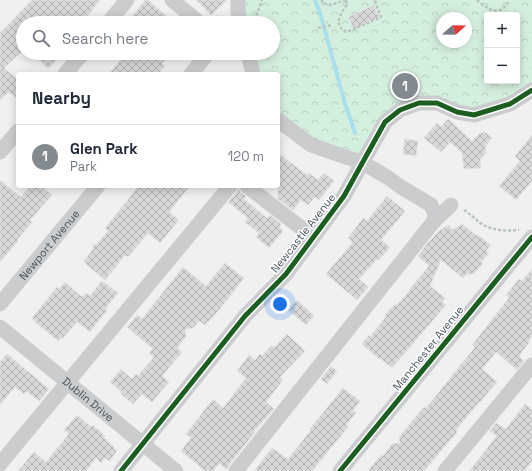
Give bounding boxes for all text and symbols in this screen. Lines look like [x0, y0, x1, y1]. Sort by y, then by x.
north arrow [436, 12, 472, 48]
map controls [484, 12, 520, 84]
button: + [484, 12, 520, 48]
search box [16, 16, 280, 60]
icon: search [30, 27, 52, 49]
text: Search here [62, 29, 148, 48]
button: − [484, 48, 520, 84]
pin: 1 [392, 71, 418, 101]
text: Nearby [32, 87, 91, 109]
text: Glen Park [70, 139, 138, 158]
text: 1 [42, 148, 48, 165]
text: 120 m [228, 148, 264, 165]
text: Park [70, 158, 97, 175]
street label: Newcastle Avenue [268, 191, 338, 275]
street label: Newport Avenue [16, 207, 82, 283]
your location [270, 294, 290, 314]
street label: Manchester Avenue [389, 303, 467, 393]
street label: Dublin Drive [60, 374, 117, 424]

